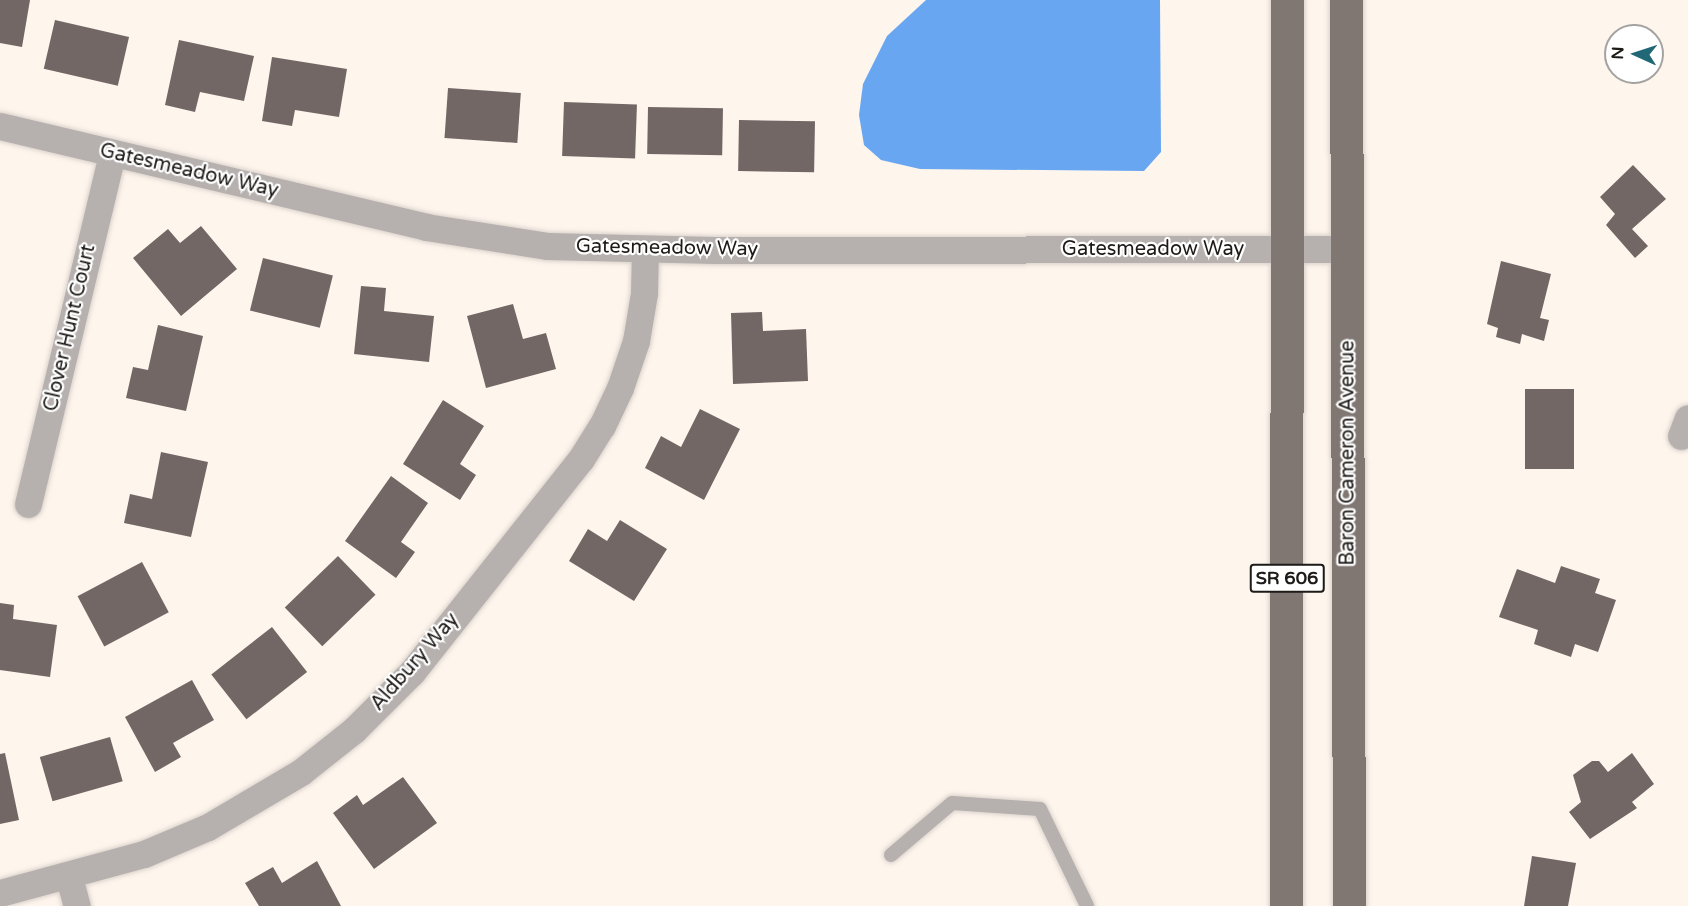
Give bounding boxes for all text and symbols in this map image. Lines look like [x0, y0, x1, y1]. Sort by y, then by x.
north arrow [1604, 24, 1664, 84]
text: N [1608, 46, 1628, 60]
street label: Gatesmeadow Way [97, 139, 281, 203]
street label: Gatesmeadow Way [576, 234, 758, 262]
street label: Gatesmeadow Way [1062, 237, 1244, 261]
street label: Clover Hunt Court [39, 242, 101, 414]
street label: Baron Cameron Avenue [1336, 340, 1360, 566]
road number: SR 606 [1250, 563, 1324, 593]
street label: Aldbury Way [366, 608, 464, 716]

